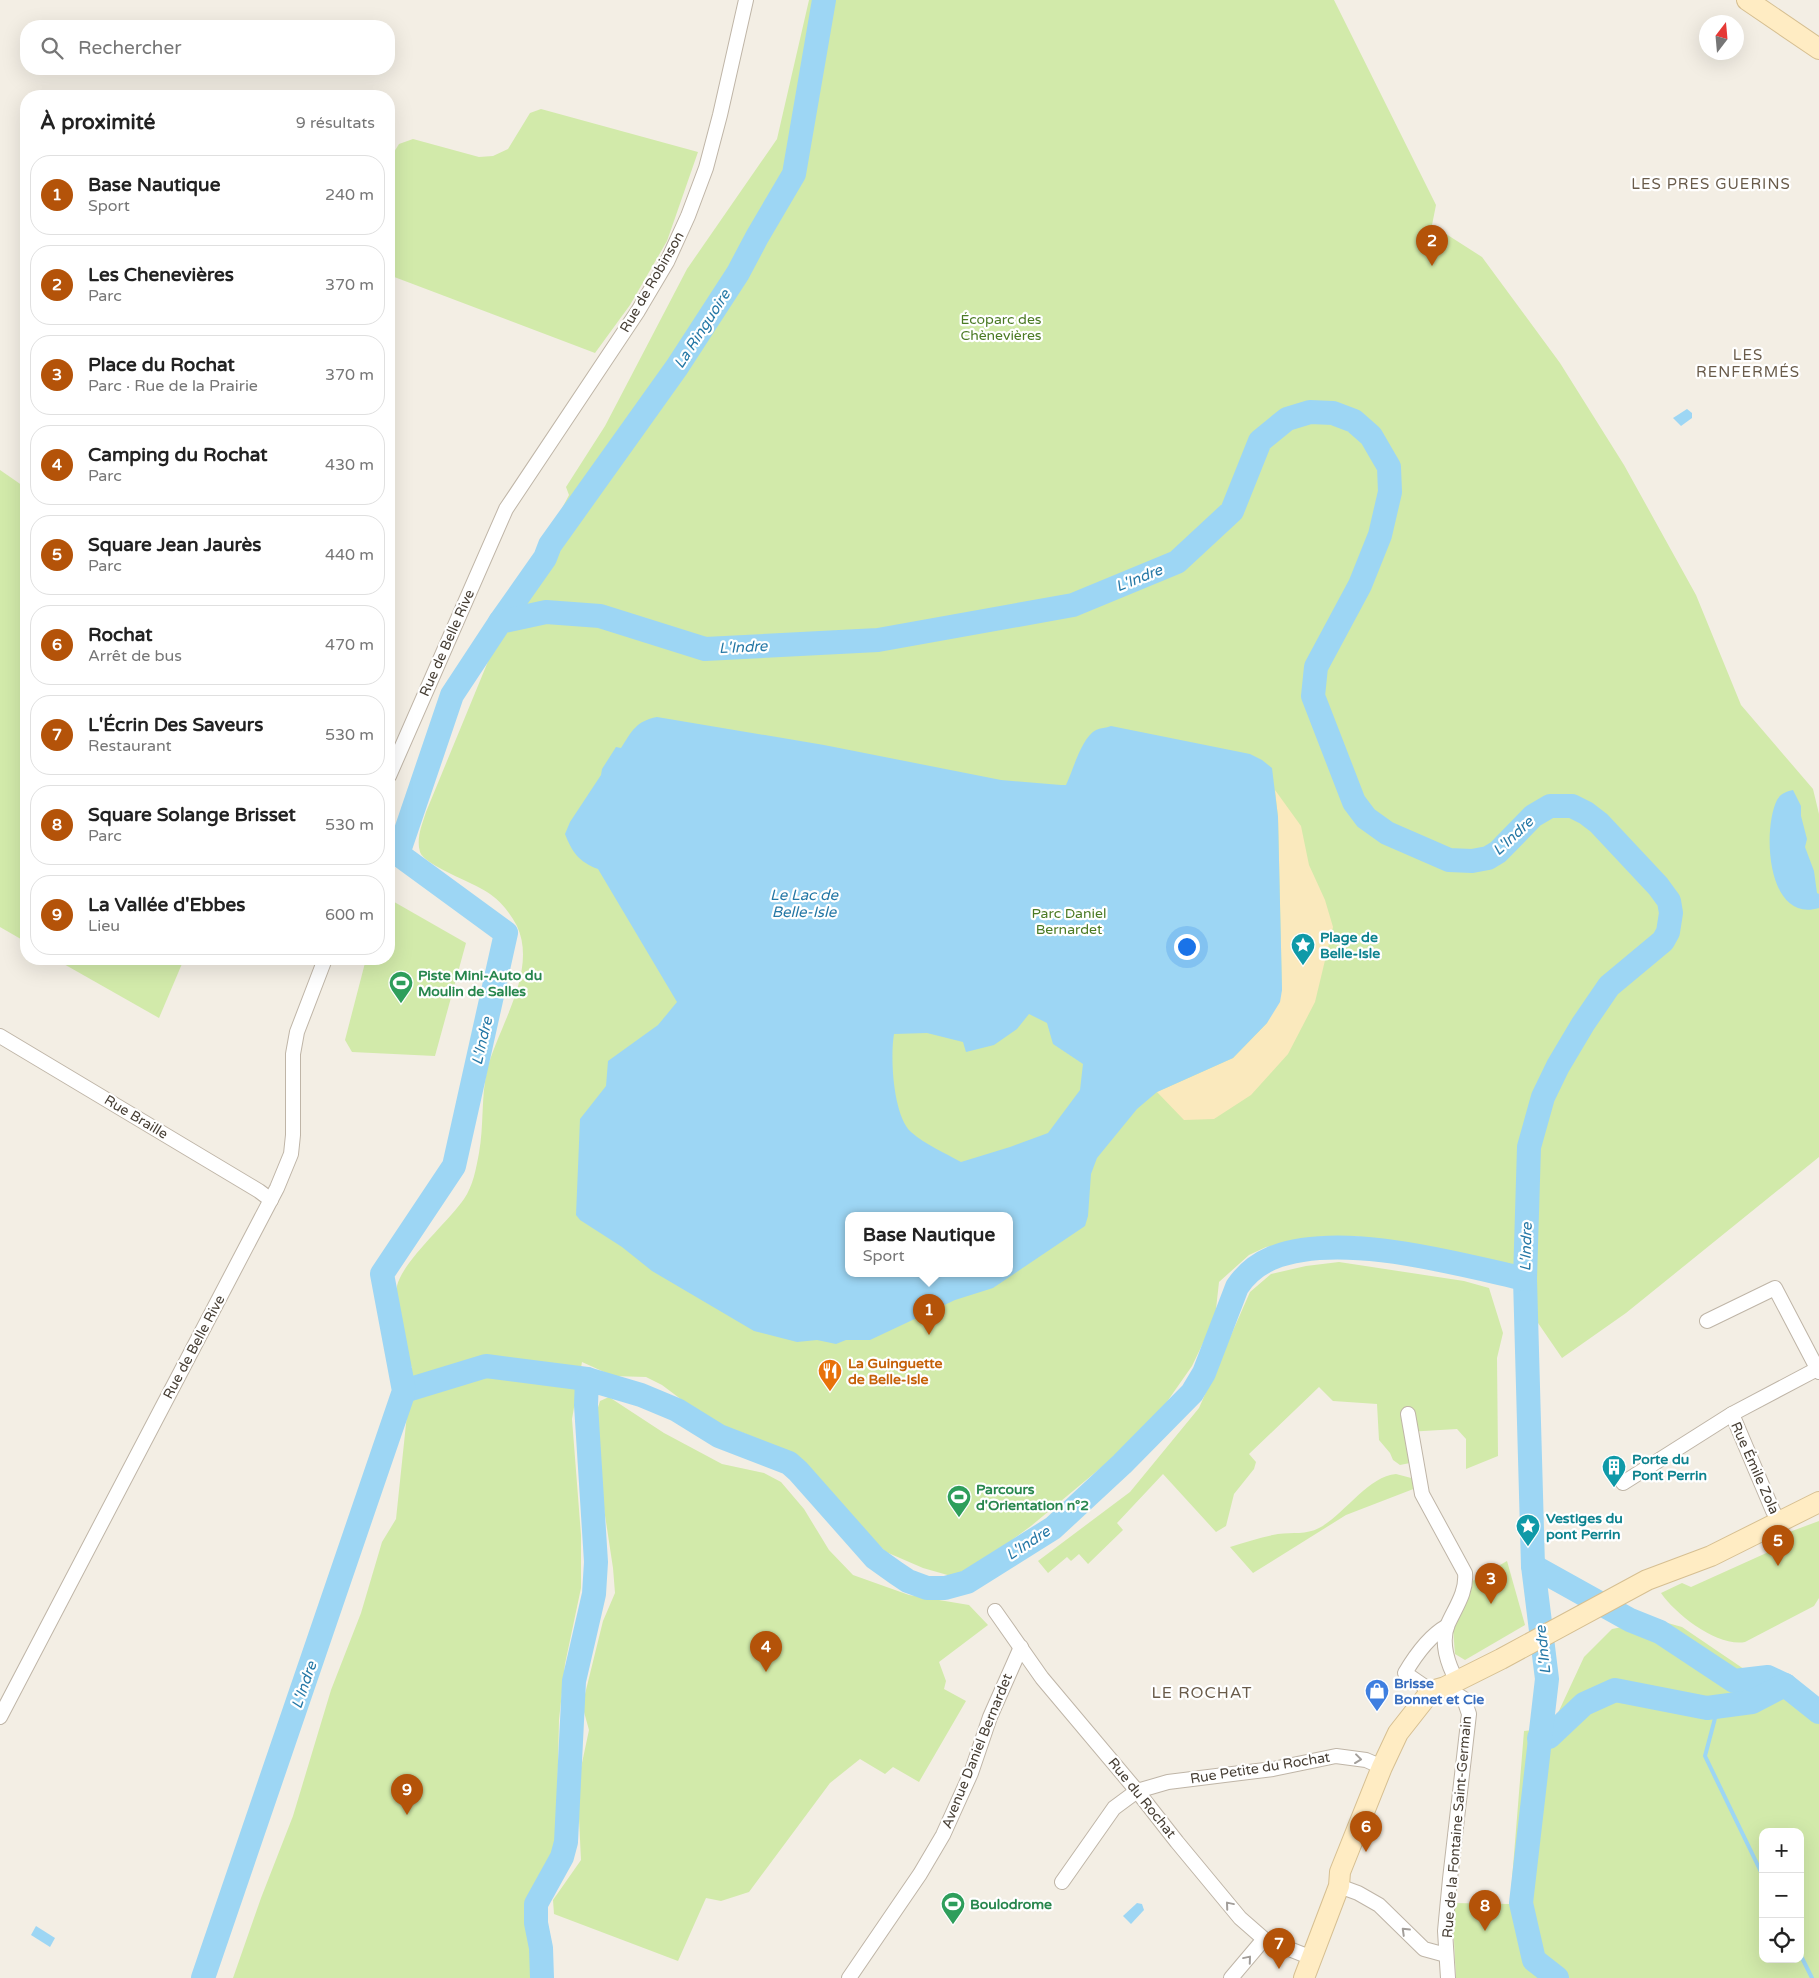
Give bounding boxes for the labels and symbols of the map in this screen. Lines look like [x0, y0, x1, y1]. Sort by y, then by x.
north arrow [1699, 15, 1744, 60]
district label: LES PRES GUERINS [1631, 175, 1791, 193]
pin: 2 [1416, 225, 1448, 266]
street label: Rue de Robinson [616, 229, 688, 335]
water label: La Ringuoire [670, 285, 735, 372]
park label: Écoparc des Chènevières [960, 311, 1042, 344]
district label: LES RENFERMÉS [1696, 346, 1800, 381]
water label: L'Indre [1113, 560, 1166, 595]
street label: Rue de Belle Rive [416, 587, 478, 699]
water label: L'Indre [718, 637, 769, 657]
water label: L'Indre [1489, 812, 1538, 859]
water label: Le Lac de Belle-Isle [770, 886, 839, 921]
park label: Parc Daniel Bernardet [1032, 905, 1106, 938]
place label: Plage de Belle-Isle [1320, 929, 1380, 962]
place icon: Plage de Belle-Isle [1290, 932, 1316, 966]
your location [1174, 934, 1200, 960]
place label: Piste Mini-Auto du Moulin de Salles [418, 967, 542, 1000]
sports icon: Piste Mini-Auto du Moulin de Salles [388, 970, 414, 1004]
water label: L'Indre [468, 1014, 497, 1067]
street label: Rue Braille [101, 1091, 171, 1143]
water label: L'Indre [1516, 1221, 1536, 1272]
street label: Rue de Belle Rive [159, 1292, 229, 1402]
pin: 1 [913, 1294, 945, 1335]
place label: La Guinguette de Belle-Isle [848, 1355, 943, 1388]
restaurant icon: La Guinguette de Belle-Isle [817, 1358, 843, 1392]
street label: Rue Émile Zola [1727, 1419, 1783, 1517]
place label: Porte du Pont Perrin [1632, 1451, 1707, 1484]
building icon: Porte du Pont Perrin [1601, 1454, 1627, 1488]
place label: Parcours d'Orientation n°2 [976, 1481, 1089, 1514]
sports icon: Parcours d'Orientation n°2 [946, 1484, 972, 1518]
place label: Vestiges du pont Perrin [1546, 1510, 1623, 1543]
place icon: Vestiges du pont Perrin [1515, 1513, 1541, 1547]
water label: L'Indre [1003, 1521, 1055, 1564]
pin: 5 [1762, 1525, 1794, 1566]
pin: 3 [1475, 1563, 1507, 1604]
water label: L'Indre [1531, 1623, 1554, 1675]
pin: 4 [750, 1631, 782, 1672]
water label: L'Indre [288, 1658, 321, 1711]
street label: Avenue Daniel Bernardet [938, 1670, 1016, 1831]
place label: Brisse Bonnet et Cie [1394, 1675, 1484, 1708]
shop icon: Brisse Bonnet et Cie [1364, 1678, 1390, 1712]
district label: LE ROCHAT [1152, 1683, 1252, 1703]
street label: Rue de la Fontaine Saint-Germain [1439, 1715, 1475, 1939]
street label: Rue Petite du Rochat [1189, 1748, 1332, 1787]
one-way arrow [1354, 1753, 1362, 1764]
street label: Rue du Rochat [1104, 1754, 1180, 1842]
pin: 9 [391, 1774, 423, 1815]
pin: 6 [1350, 1811, 1382, 1852]
pin: 8 [1469, 1890, 1501, 1931]
sports icon: Boulodrome [940, 1891, 966, 1925]
place label: Boulodrome [970, 1896, 1052, 1913]
one-way arrow [1227, 1902, 1235, 1911]
pin: 7 [1263, 1928, 1295, 1969]
one-way arrow [1402, 1928, 1411, 1937]
one-way arrow [1242, 1955, 1251, 1964]

